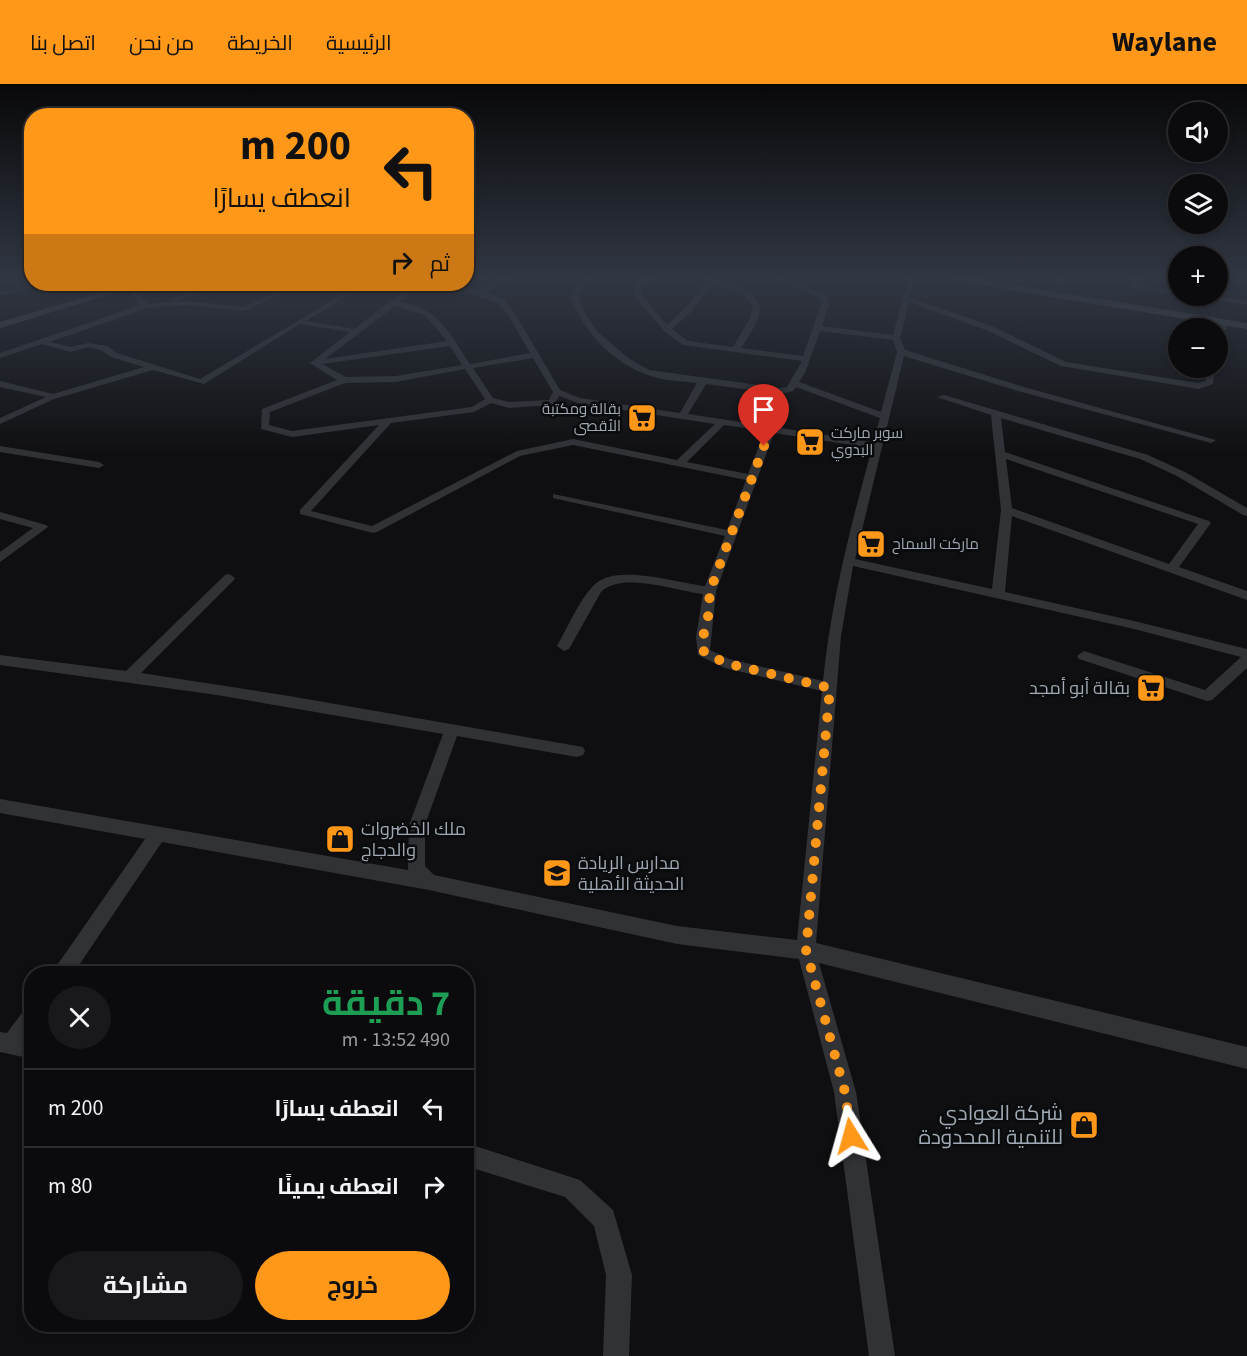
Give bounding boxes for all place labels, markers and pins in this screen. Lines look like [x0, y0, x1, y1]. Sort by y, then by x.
pin [738, 384, 789, 446]
place label: بقالة ومكتبة الأقصى [542, 399, 621, 437]
supermarket icon: بقالة ومكتبة الأقصى [626, 402, 658, 434]
place label: سوبر ماركت البدوي [831, 423, 903, 462]
supermarket icon: سوبر ماركت البدوي [794, 426, 826, 458]
supermarket icon: ماركت السماح [855, 528, 887, 560]
place label: ماركت السماح [892, 534, 979, 555]
supermarket icon: بقالة أبو أمجد [1135, 672, 1167, 704]
place label: بقالة أبو أمجد [1029, 676, 1130, 701]
place label: ملك الخضروات والدجاج [361, 817, 466, 863]
shop icon: ملك الخضروات والدجاج [324, 823, 356, 855]
place label: مدارس الريادة الحديثة الأهلية [578, 851, 684, 897]
school or university icon: مدارس الريادة الحديثة الأهلية [541, 857, 573, 889]
place label: شركة العوادي للتنمية المحدودة [918, 1098, 1063, 1152]
shop icon: شركة العوادي للتنمية المحدودة [1068, 1109, 1100, 1141]

